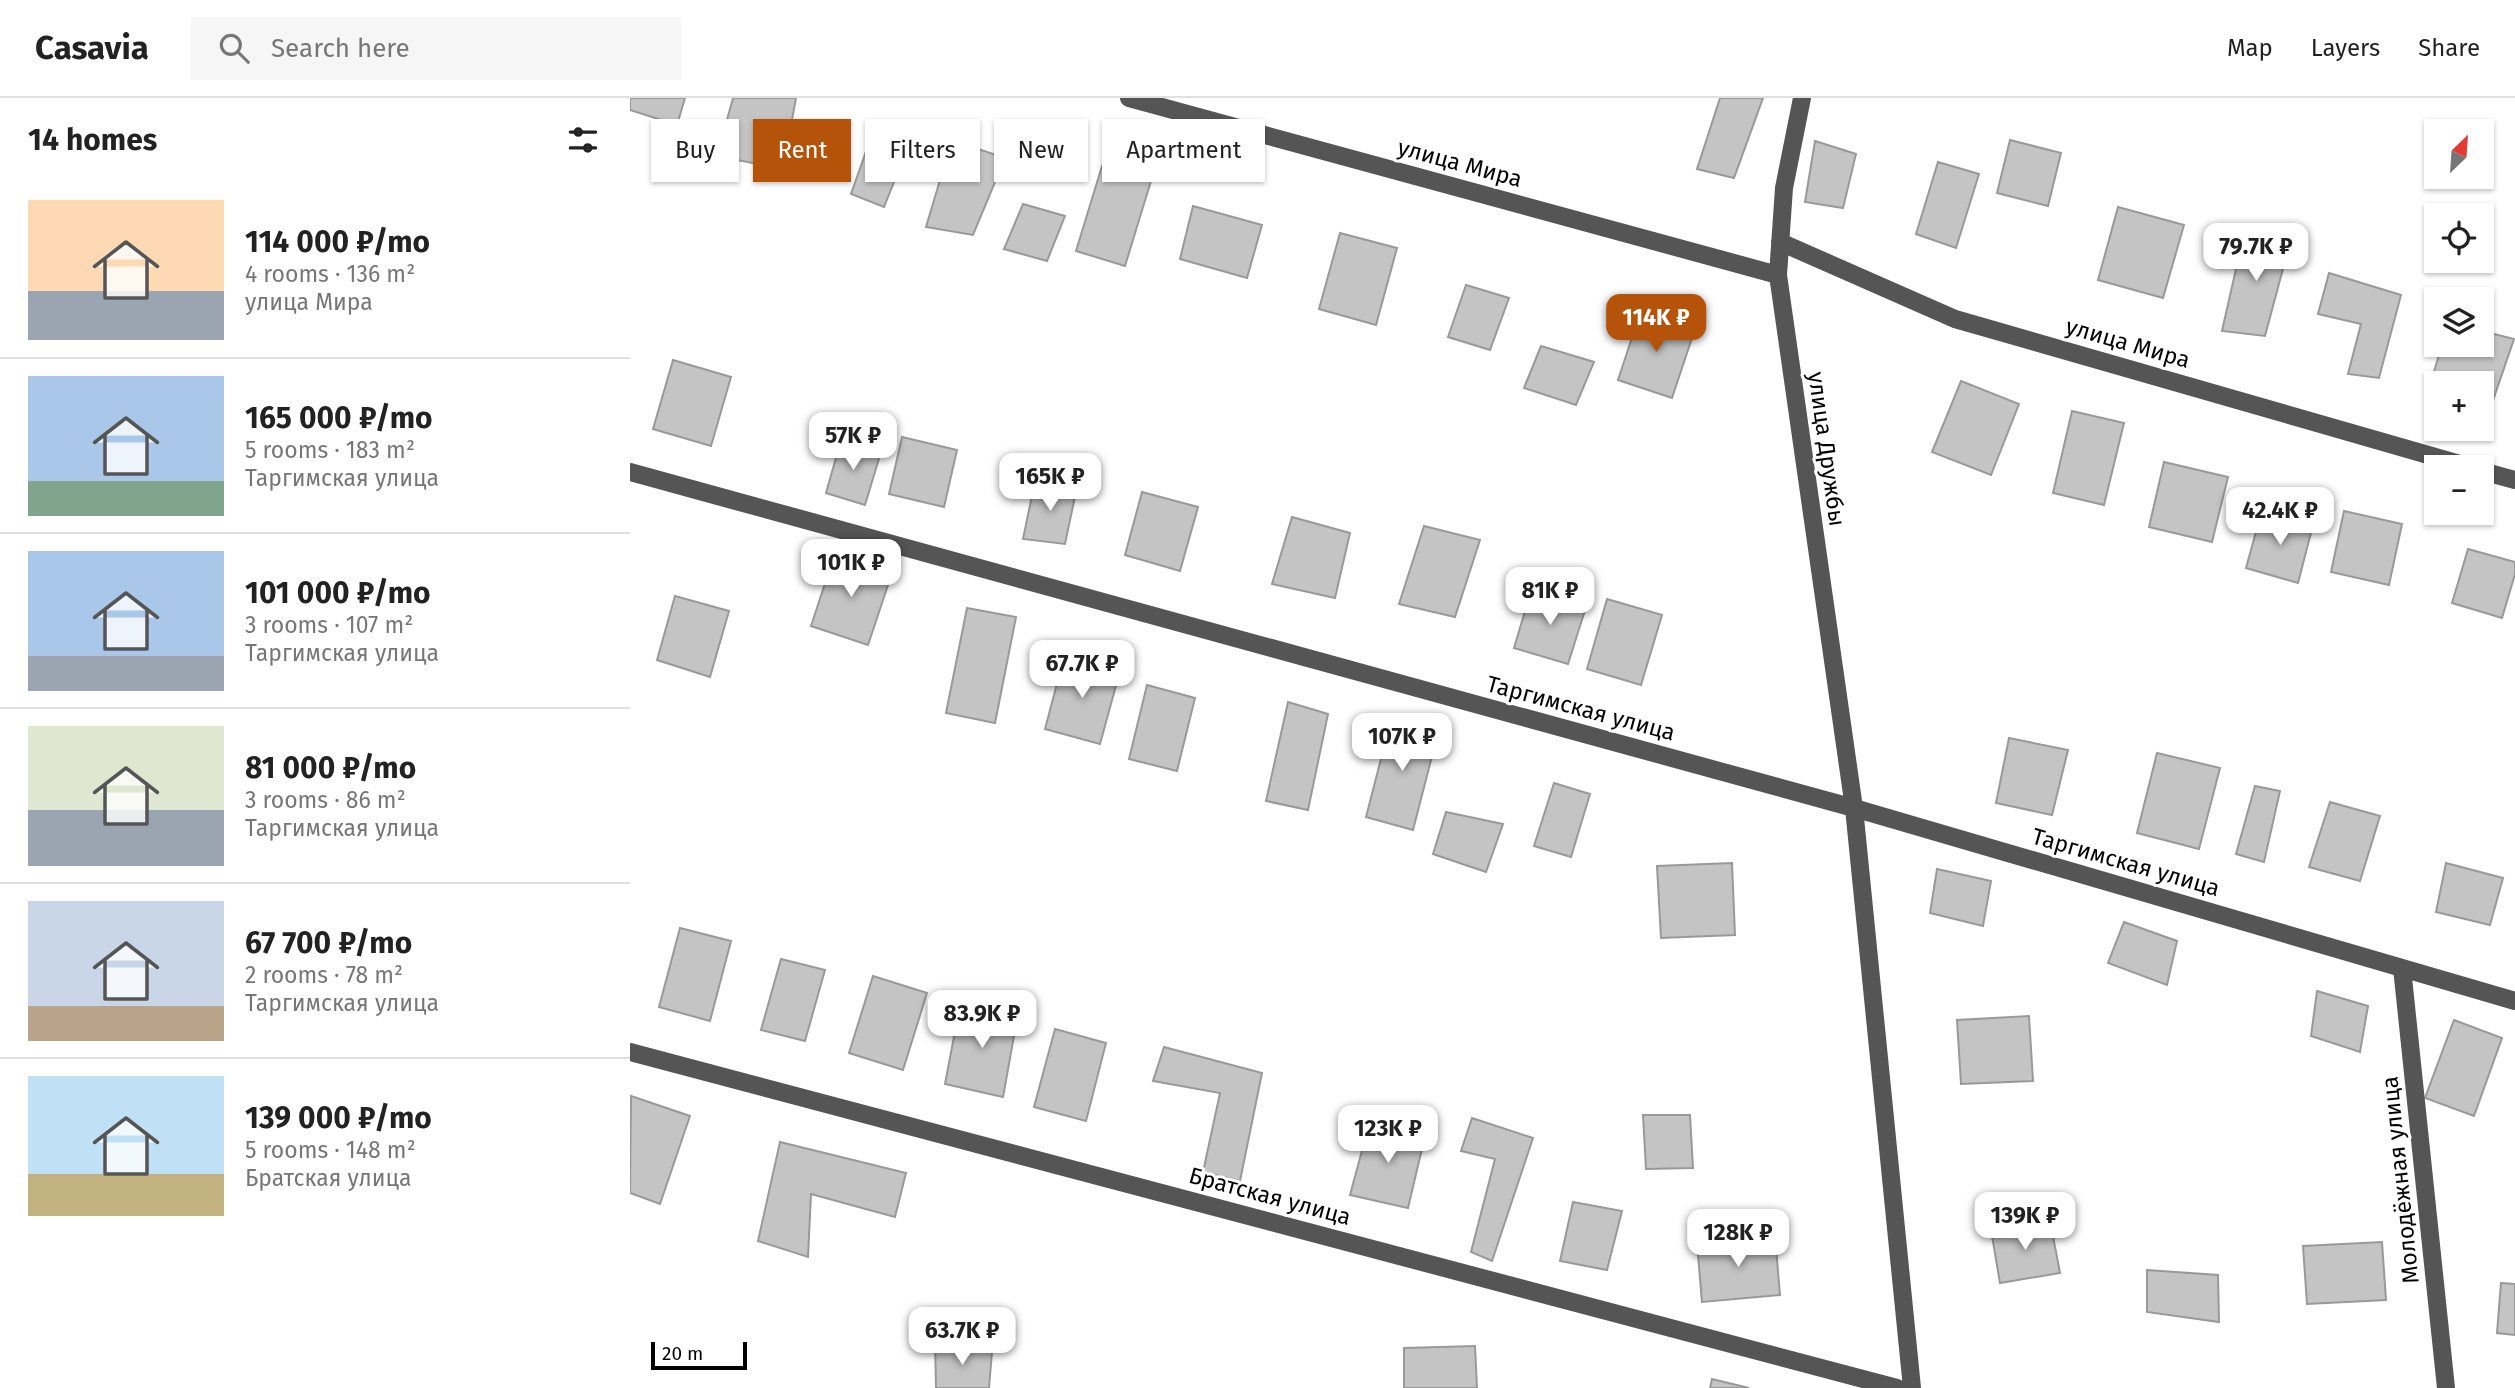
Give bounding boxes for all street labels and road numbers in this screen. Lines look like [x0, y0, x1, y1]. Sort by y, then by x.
street label: улица Мира [1395, 133, 1525, 193]
street label: улица Мира [2063, 312, 2193, 374]
street label: улица Дружбы [1802, 370, 1852, 528]
street label: Таргимская улица [1484, 669, 1678, 747]
street label: Таргимская улица [2029, 822, 2223, 902]
street label: Молодёжная улица [2375, 1075, 2425, 1285]
street label: Братская улица [1186, 1161, 1354, 1231]

